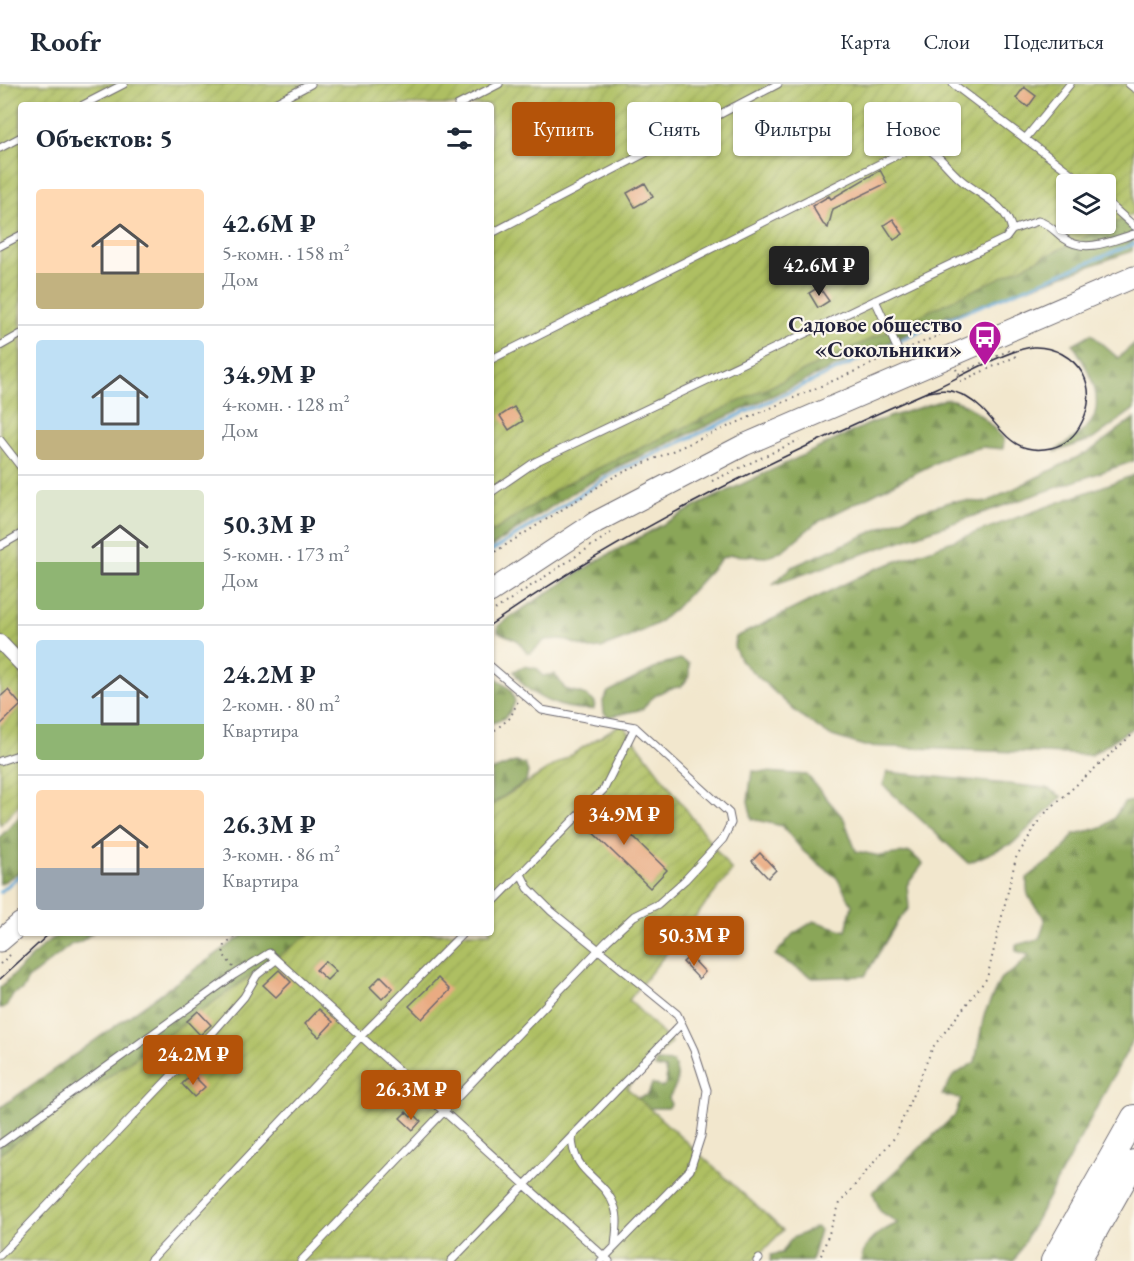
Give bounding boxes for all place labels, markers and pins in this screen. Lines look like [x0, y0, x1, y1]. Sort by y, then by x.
pin: 42.6M ₽ [764, 246, 874, 297]
place label: Садовое общество «Сокольники» [788, 310, 962, 364]
bus stop icon: Садовое общество «Сокольники» [967, 319, 1003, 366]
pin: 34.9M ₽ [569, 795, 679, 846]
pin: 50.3M ₽ [639, 916, 749, 967]
pin: 24.2M ₽ [138, 1035, 248, 1086]
pin: 26.3M ₽ [356, 1070, 466, 1121]

